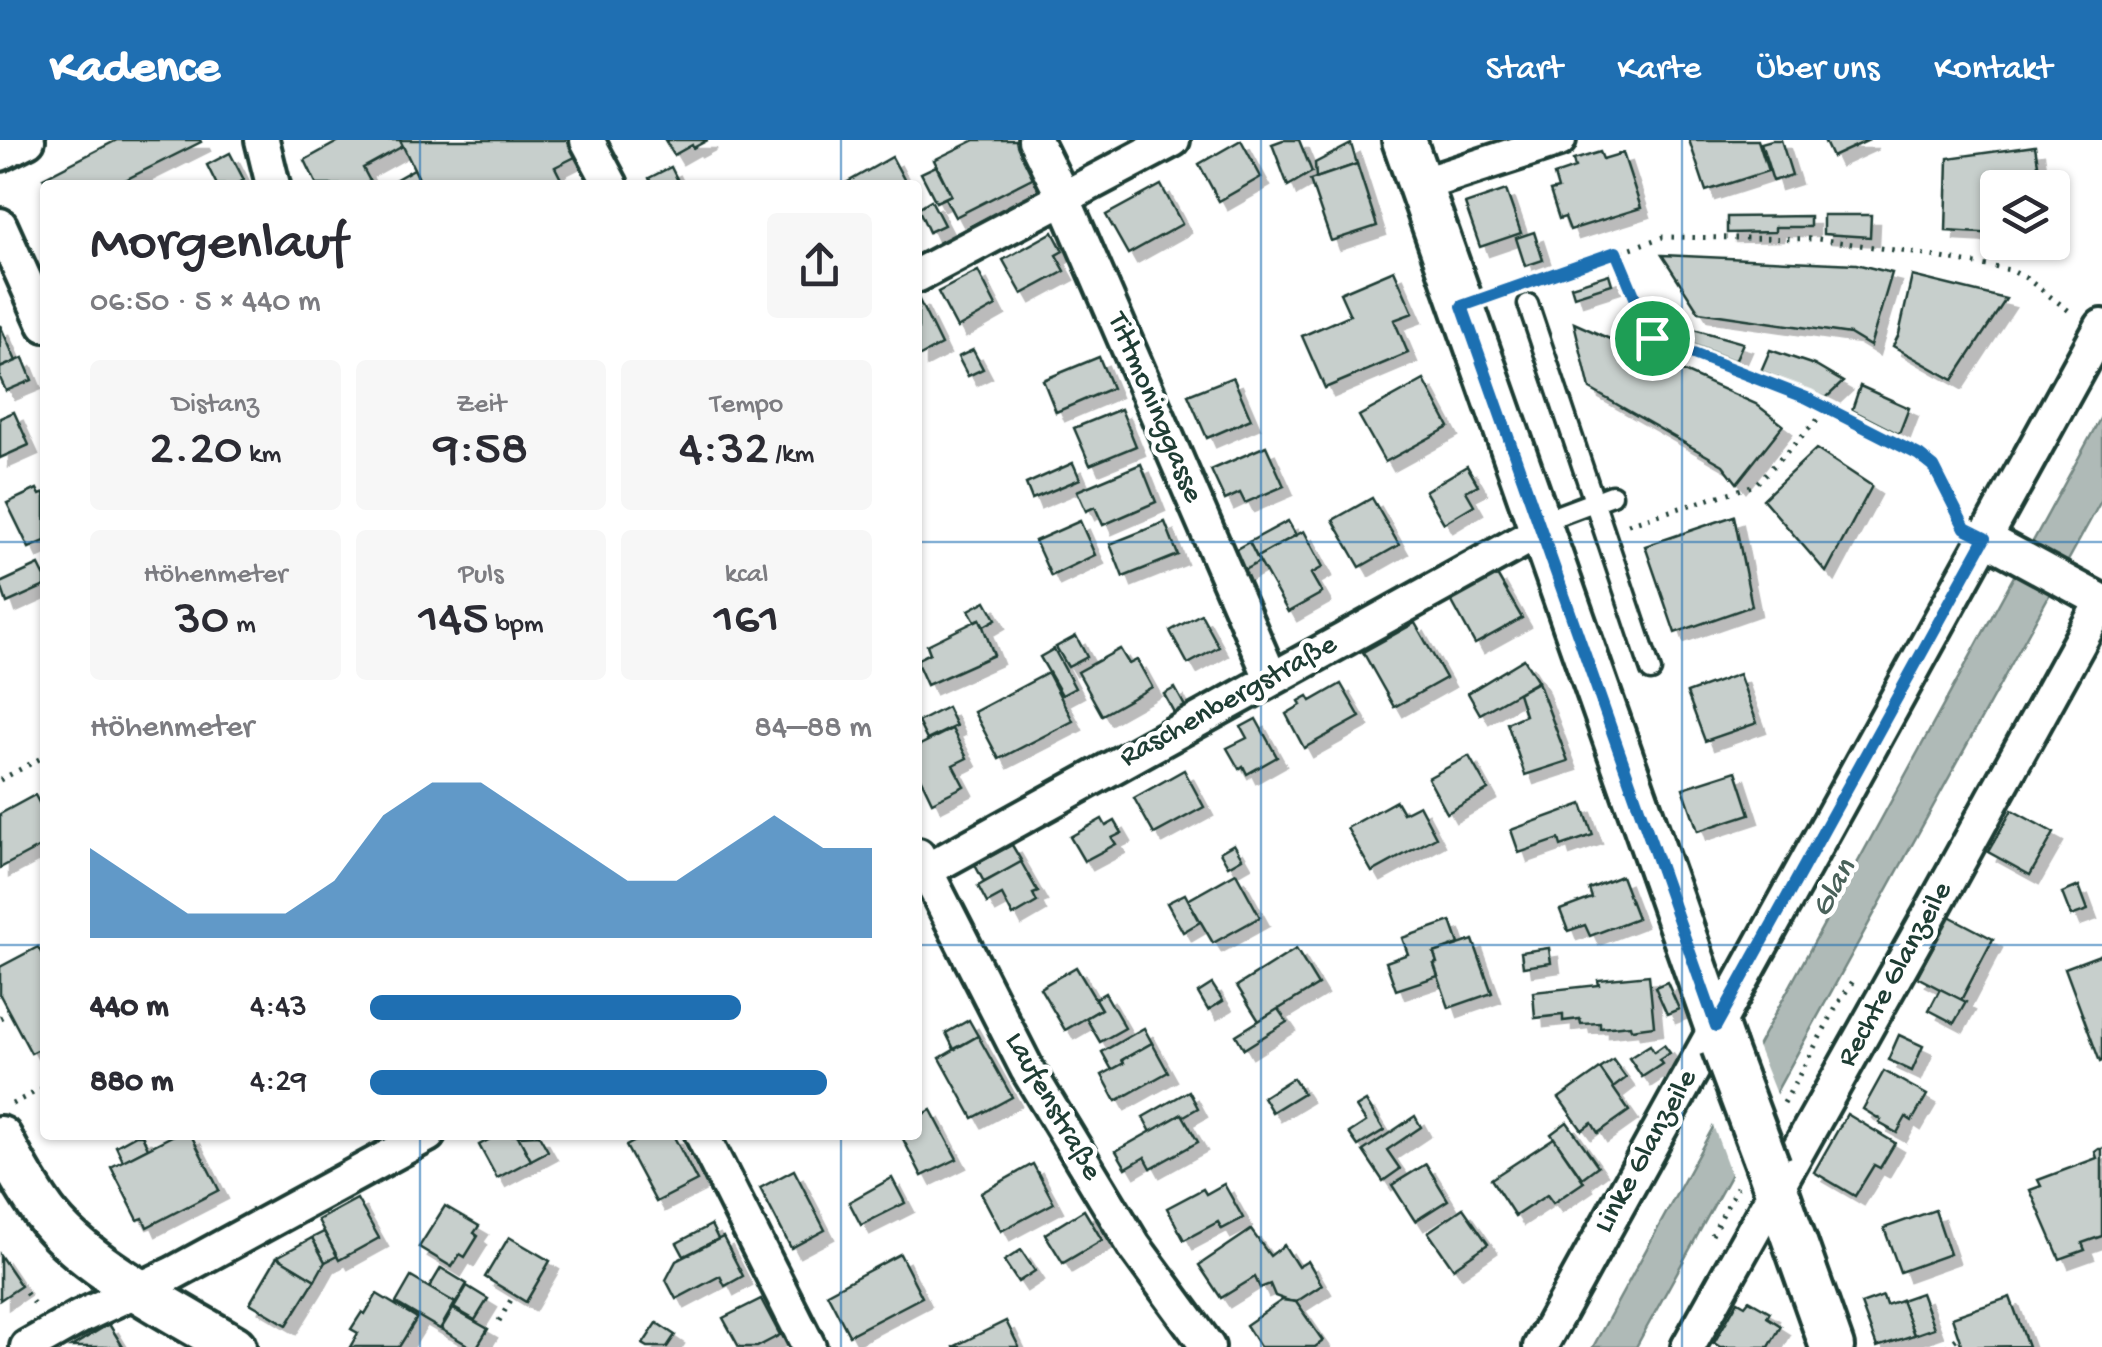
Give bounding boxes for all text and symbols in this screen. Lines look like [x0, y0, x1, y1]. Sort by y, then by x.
text: Kadence [50, 42, 220, 99]
text: Start [1486, 50, 1563, 91]
text: Karte [1618, 50, 1701, 91]
text: Über uns [1756, 50, 1879, 91]
text: Kontakt [1934, 50, 2052, 91]
map controls [1980, 170, 2070, 260]
button: layers [1980, 170, 2070, 260]
button: share [767, 213, 872, 318]
text: Morgenlauf [90, 214, 347, 278]
text: 06:50 · 5 × 440 m [90, 284, 321, 322]
pin [1610, 296, 1695, 381]
street label: Tittmoninggasse [1097, 306, 1210, 509]
icon: arrive [1625, 311, 1680, 366]
text: Distanz [172, 389, 259, 422]
text: Zeit [456, 389, 506, 422]
text: Tempo [710, 389, 783, 422]
text: 2.20 [149, 422, 242, 481]
text: 9:58 [434, 422, 528, 481]
text: 4:32 [679, 422, 769, 481]
text: km [242, 439, 281, 472]
text: /km [769, 439, 814, 472]
text: Höhenmeter [144, 559, 287, 592]
text: Puls [458, 559, 504, 592]
text: kcal [725, 559, 769, 592]
text: 30 [175, 592, 229, 651]
text: 145 [418, 592, 489, 651]
text: 161 [714, 592, 780, 651]
text: m [229, 609, 256, 642]
text: bpm [489, 609, 544, 642]
street label: Raschenbergstraße [1114, 628, 1344, 776]
text: Höhenmeter [90, 710, 254, 748]
text: 84–88 m [754, 710, 872, 748]
water label: Glan [1804, 853, 1867, 925]
street label: Rechte Glanzeile [1831, 876, 1962, 1074]
text: 440 m [90, 989, 169, 1027]
text: 4:43 [250, 989, 307, 1027]
street label: Laufenstraße [996, 1027, 1109, 1188]
text: 880 m [90, 1064, 174, 1102]
text: 4:29 [250, 1064, 307, 1102]
street label: Linke Glanzeile [1588, 1064, 1707, 1240]

